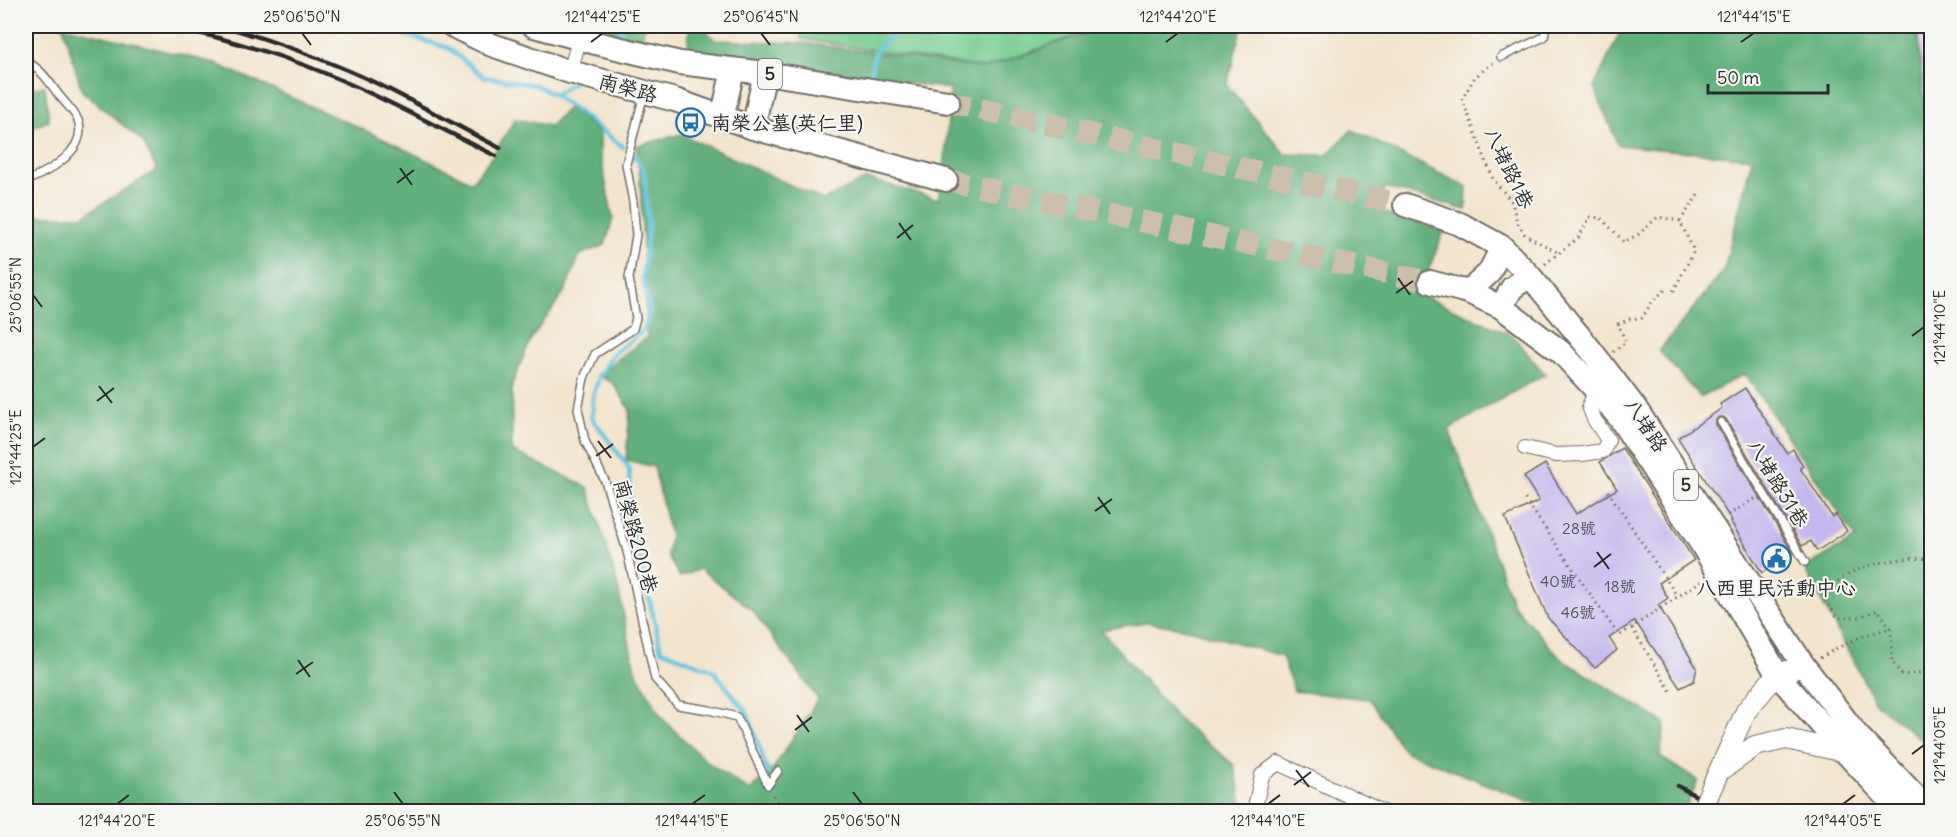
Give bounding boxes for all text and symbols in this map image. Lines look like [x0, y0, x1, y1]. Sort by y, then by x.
text: 25°06'50"N [263, 7, 341, 26]
text: 121°44'25"E [565, 7, 641, 26]
text: 25°06'45"N [723, 7, 799, 26]
text: 121°44'20"E [1139, 7, 1217, 26]
text: 121°44'15"E [1717, 7, 1791, 26]
scale bar [1708, 57, 1828, 95]
road number: 5 [758, 59, 782, 89]
text: 50 m [1717, 66, 1759, 89]
street label: 南榮路 [596, 68, 661, 108]
bus stop icon: 南榮公墓(英仁里) [674, 107, 706, 139]
place label: 南榮公墓(英仁里) [711, 110, 863, 135]
street label: 八堵路1巷 [1479, 123, 1540, 214]
text: 25°06'55"N [6, 257, 25, 333]
text: 121°44'10"E [1930, 289, 1949, 364]
street label: 八堵路 [1619, 393, 1674, 457]
text: 121°44'25"E [6, 409, 25, 485]
street label: 八堵路31巷 [1742, 434, 1815, 532]
road number: 5 [1674, 470, 1698, 500]
street label: 南榮路200巷 [609, 476, 664, 597]
house number: 28號 [1562, 518, 1596, 538]
public building icon: 八西里民活動中心 [1760, 542, 1792, 574]
house number: 40號 [1540, 571, 1576, 591]
place label: 八西里民活動中心 [1696, 575, 1856, 600]
house number: 18號 [1604, 576, 1636, 596]
house number: 46號 [1561, 602, 1595, 622]
text: 121°44'05"E [1930, 706, 1949, 784]
text: 121°44'20"E [78, 811, 156, 830]
text: 25°06'55"N [365, 811, 441, 830]
text: 121°44'15"E [655, 811, 729, 830]
text: 25°06'50"N [823, 811, 901, 830]
text: 121°44'10"E [1231, 811, 1306, 830]
text: 121°44'05"E [1804, 811, 1882, 830]

